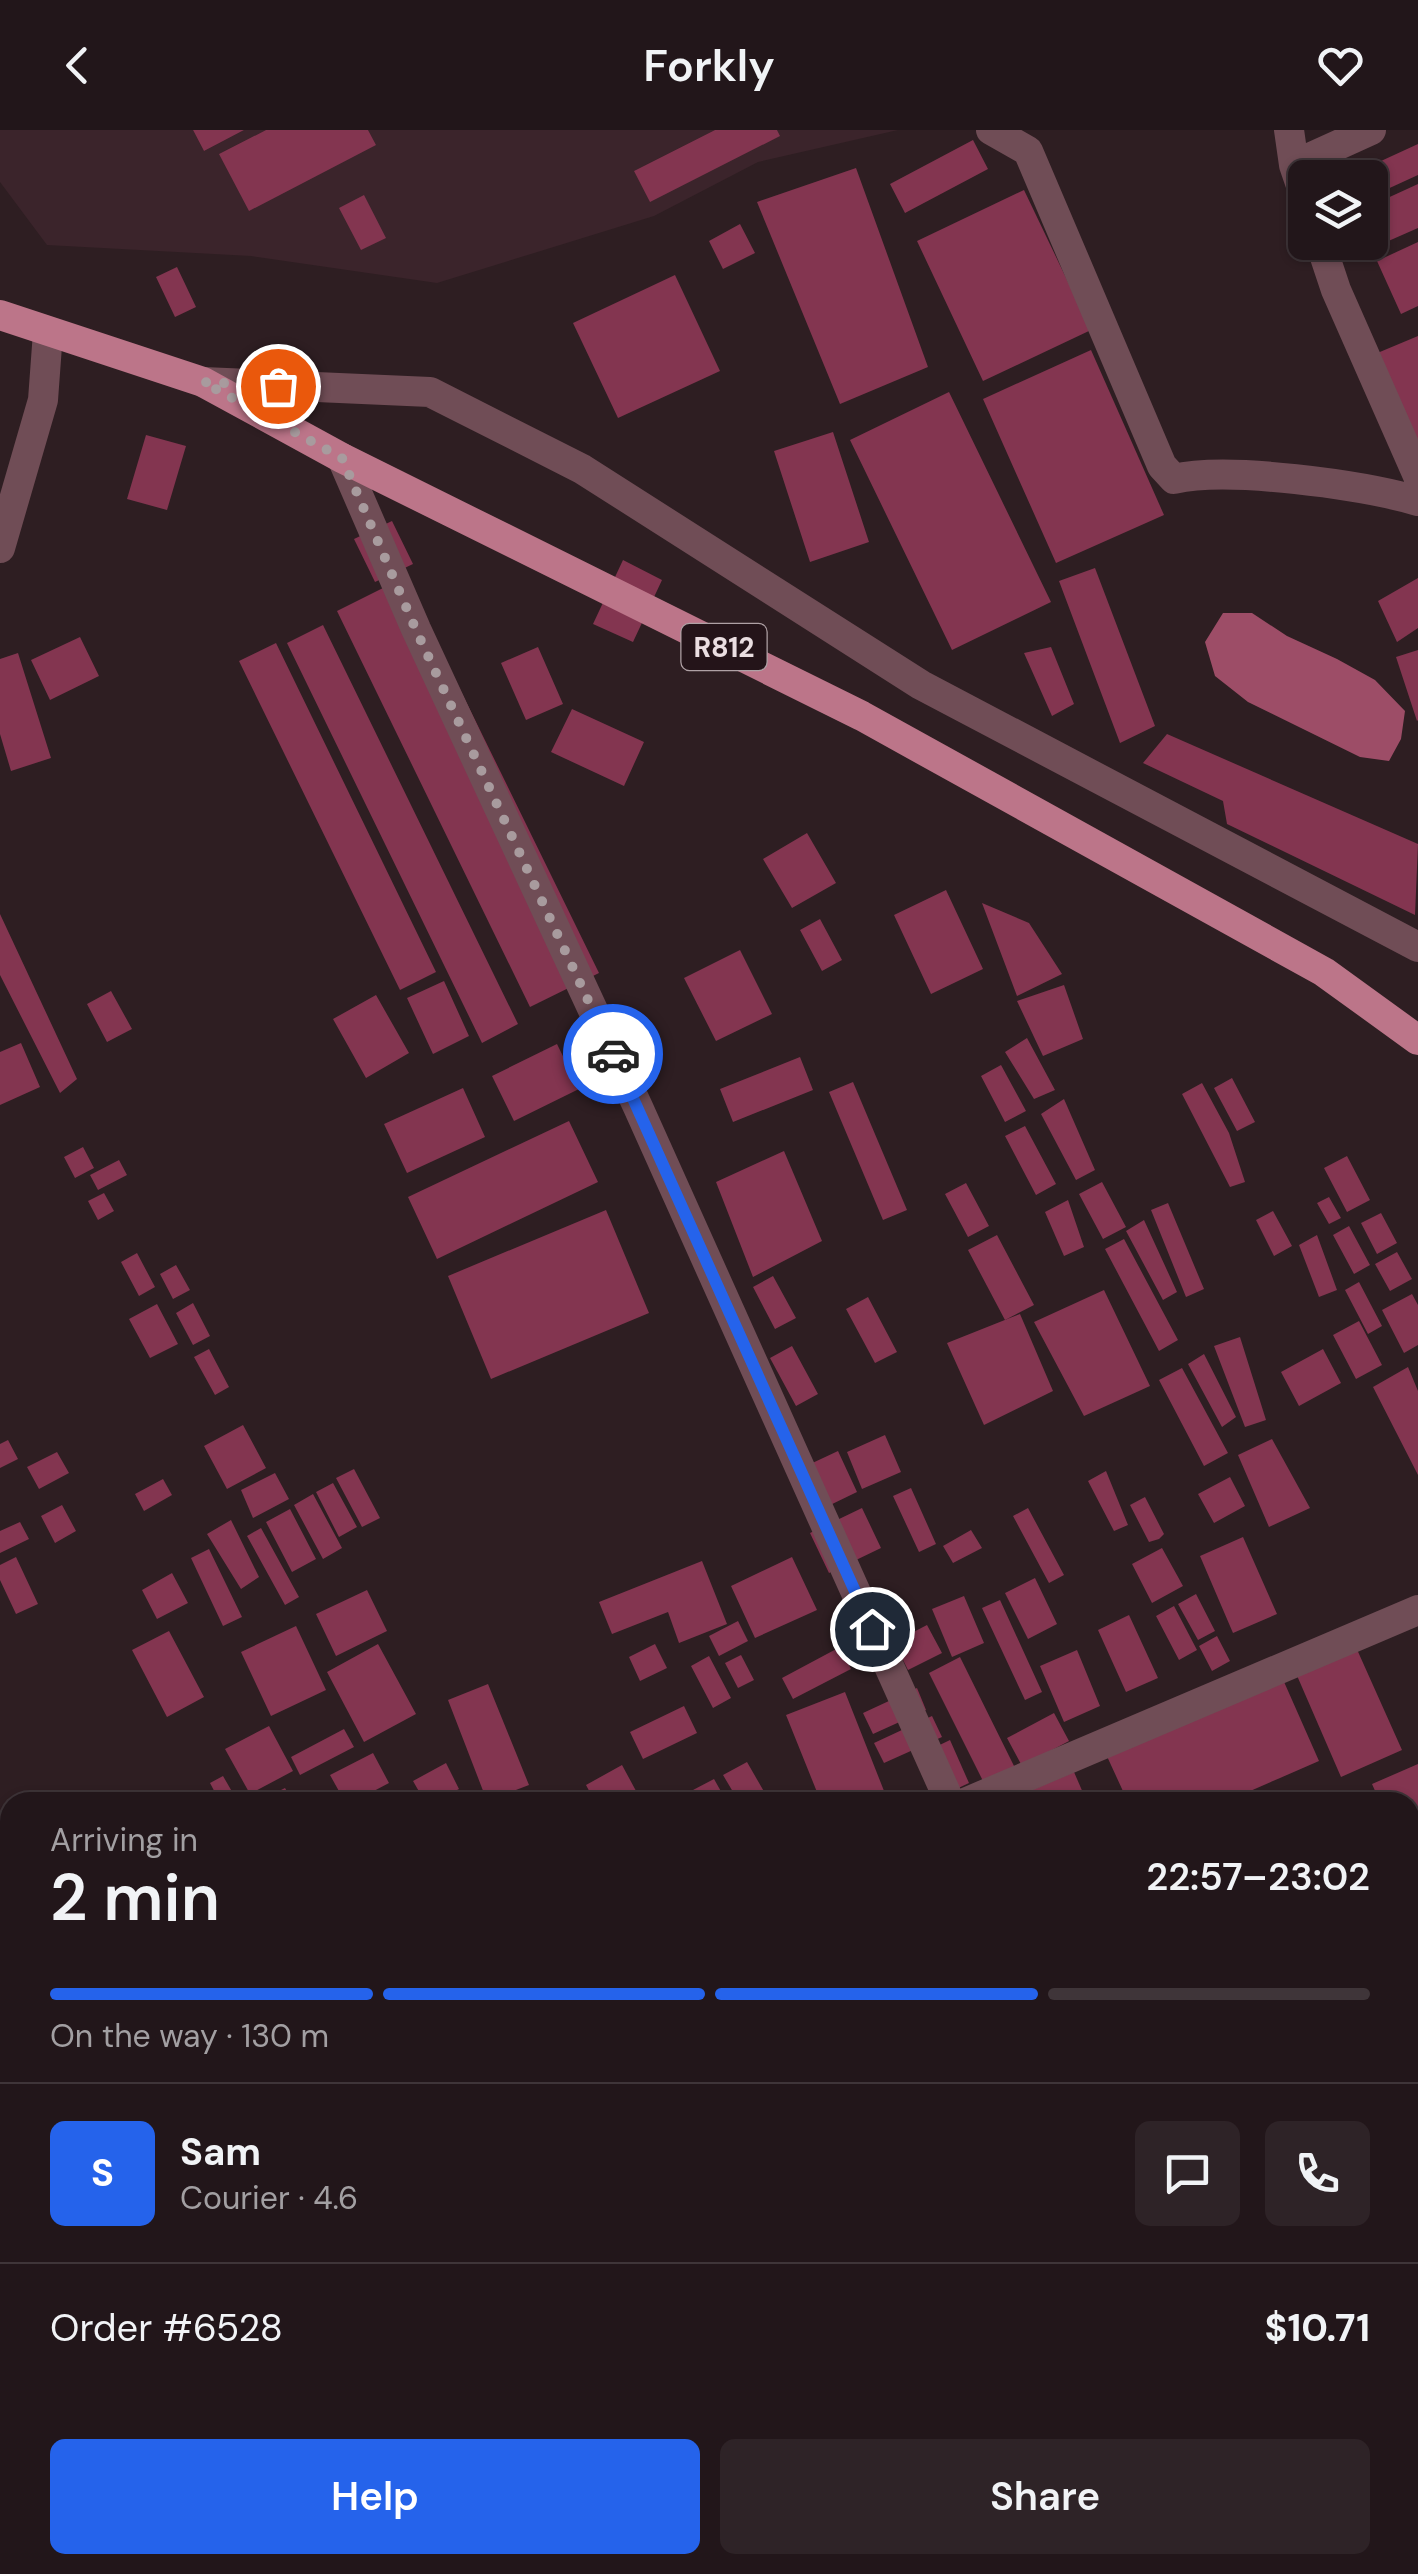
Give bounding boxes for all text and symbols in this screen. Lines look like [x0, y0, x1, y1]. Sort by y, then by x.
text: Forkly [643, 36, 775, 95]
icon: back [50, 38, 105, 93]
icon: heart [1313, 38, 1368, 93]
map controls [1288, 160, 1388, 260]
button: layers [1288, 160, 1388, 260]
pin [236, 344, 321, 429]
icon: bag [251, 359, 306, 414]
road number: R812 [682, 624, 766, 670]
courier [563, 1004, 663, 1104]
icon: car [586, 1027, 641, 1082]
pin [830, 1587, 915, 1672]
icon: home [845, 1602, 900, 1657]
text: Arriving in [50, 1819, 198, 1861]
text: 22:57–23:02 [1146, 1852, 1370, 1902]
text: 2 min [50, 1856, 220, 1940]
text: On the way · 130 m [50, 2015, 329, 2057]
button: chat [1135, 2121, 1240, 2226]
button: phone [1265, 2121, 1370, 2226]
text: Sam [180, 2127, 261, 2177]
text: S [91, 2148, 114, 2198]
text: Courier · 4.6 [180, 2177, 358, 2219]
text: Order #6528 [50, 2303, 283, 2353]
text: $10.71 [1265, 2303, 1370, 2353]
button: Help [50, 2439, 700, 2554]
button: Share [720, 2439, 1370, 2554]

